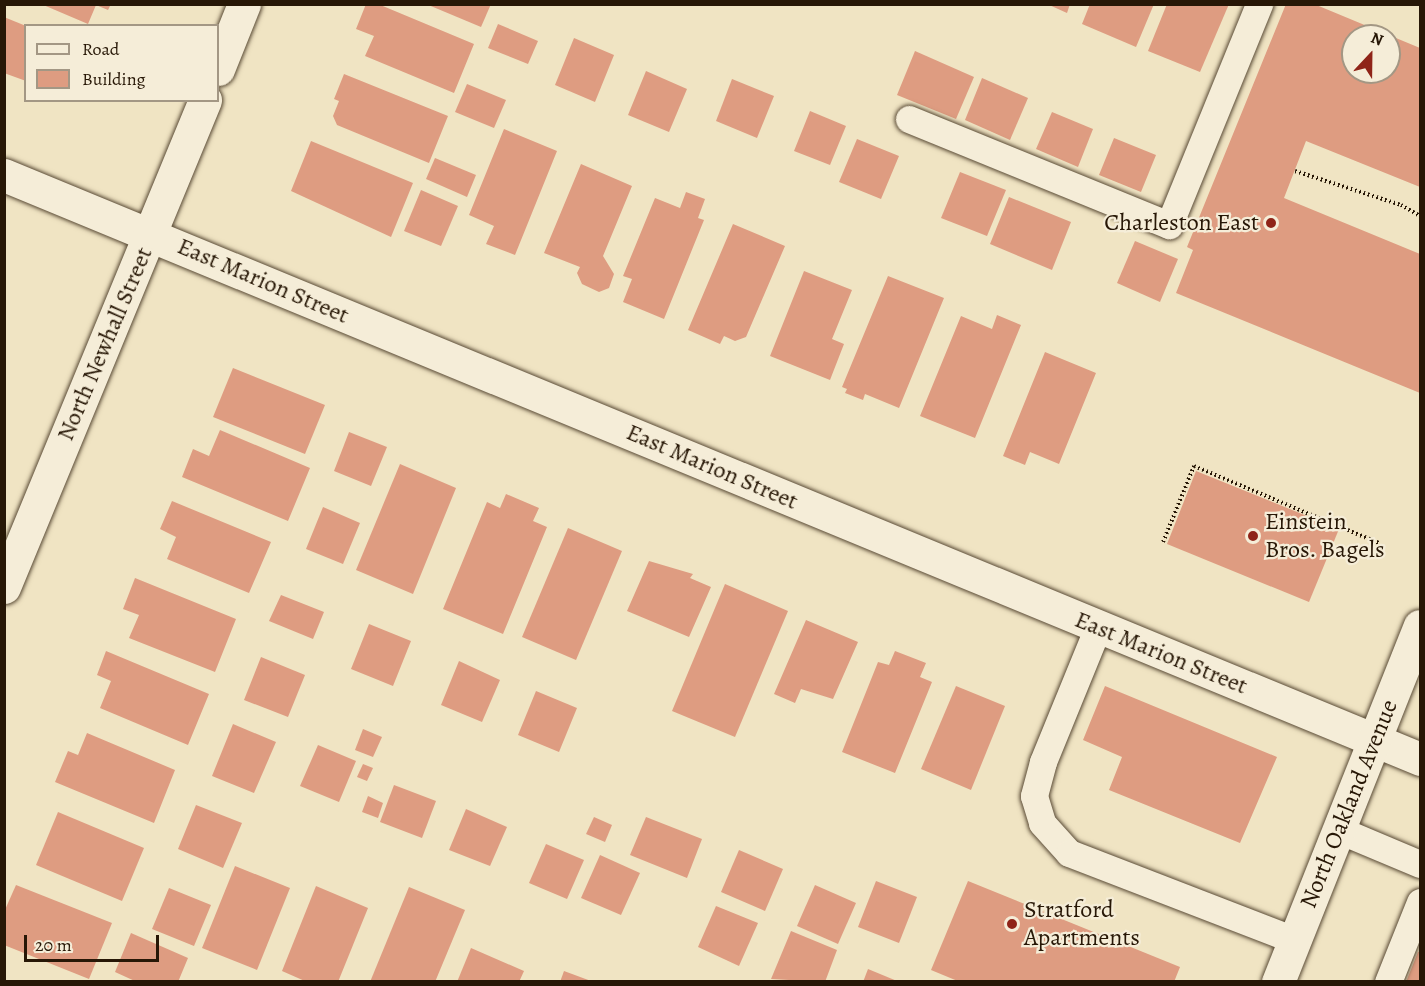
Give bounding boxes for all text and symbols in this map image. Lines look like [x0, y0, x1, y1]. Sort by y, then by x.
legend [24, 24, 219, 102]
north arrow [1341, 24, 1401, 84]
text: N [1367, 27, 1387, 52]
text: Road [82, 37, 119, 61]
text: Building [82, 67, 146, 91]
place label: Charleston East [1104, 209, 1259, 237]
marker: Charleston East [1264, 216, 1278, 230]
street label: East Marion Street [173, 232, 353, 330]
street label: North Newhall Street [51, 243, 159, 445]
street label: East Marion Street [622, 418, 802, 516]
place label: Einstein Bros. Bagels [1265, 508, 1385, 564]
marker: Einstein Bros. Bagels [1246, 529, 1260, 543]
street label: East Marion Street [1071, 605, 1251, 701]
street label: North Oakland Avenue [1294, 695, 1404, 913]
place label: Stratford Apartments [1024, 896, 1140, 952]
marker: Stratford Apartments [1005, 917, 1019, 931]
scale bar [27, 923, 162, 961]
text: 20 m [35, 933, 72, 957]

